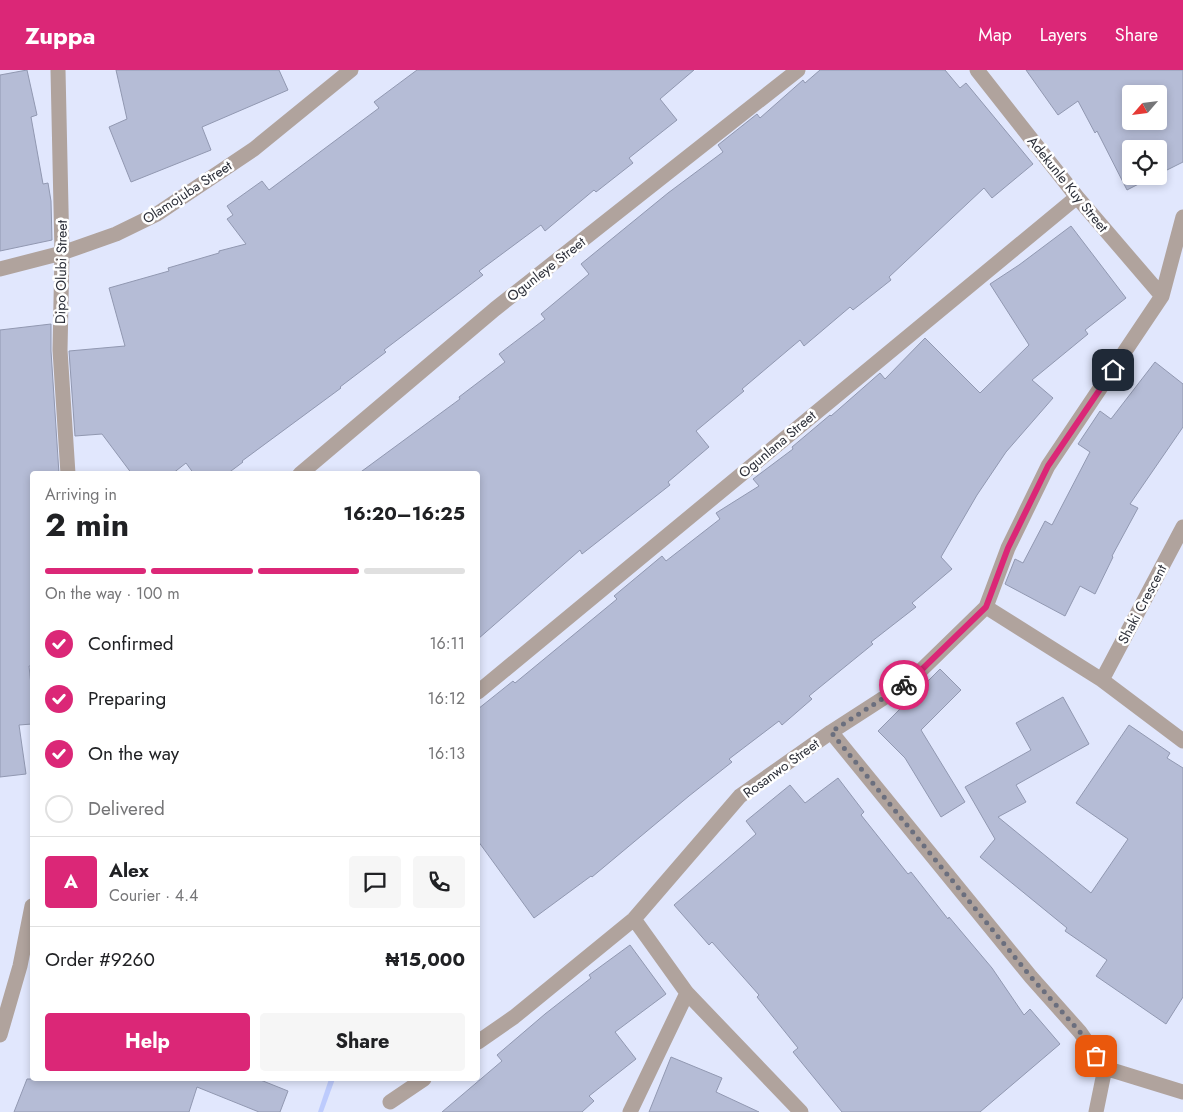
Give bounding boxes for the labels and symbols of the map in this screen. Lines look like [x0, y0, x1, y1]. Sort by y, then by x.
north arrow [1122, 85, 1168, 130]
street label: Adekunle Kuy Street [1023, 132, 1113, 237]
street label: Olamojuba Street [138, 155, 236, 228]
street label: Dipo Olubi Street [50, 219, 72, 324]
street label: Ogunleye Street [503, 232, 590, 306]
pin [1092, 349, 1134, 391]
street label: Ogunlana Street [734, 405, 820, 482]
street label: Shaki Crescent [1113, 560, 1172, 647]
courier [879, 660, 929, 710]
street label: Rosanwo Street [739, 733, 824, 802]
pin [1075, 1035, 1117, 1077]

